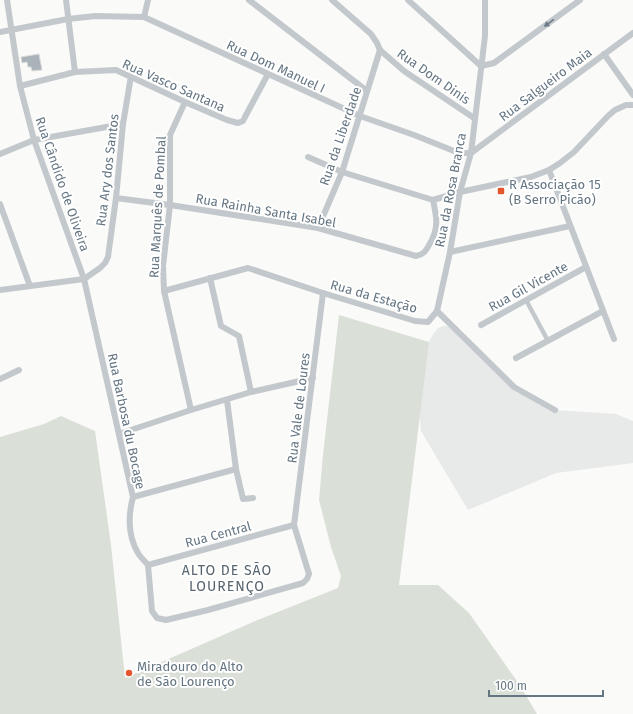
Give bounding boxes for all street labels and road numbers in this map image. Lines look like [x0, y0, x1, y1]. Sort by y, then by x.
street label: Rua Dom Manuel I [224, 37, 327, 96]
street label: Rua Salgueiro Maia [496, 45, 595, 124]
street label: Rua Dom Dinis [394, 46, 473, 107]
street label: Rua Vasco Santana [120, 56, 227, 115]
street label: Rua da Liberdade [317, 85, 364, 188]
street label: Rua Ary dos Santos [93, 113, 122, 227]
street label: Rua Cândido de Oliveira [32, 115, 93, 254]
street label: Rua da Rosa Branca [432, 132, 469, 249]
street label: Rua Marquês de Pombal [146, 135, 169, 278]
street label: Rua Rainha Santa Isabel [194, 191, 338, 230]
street label: Rua Gil Vicente [486, 258, 570, 314]
street label: Rua da Estação [329, 277, 419, 316]
street label: Rua Barbosa du Bocage [105, 352, 148, 490]
street label: Rua Vale de Loures [284, 352, 313, 464]
street label: Rua Central [183, 518, 253, 550]

